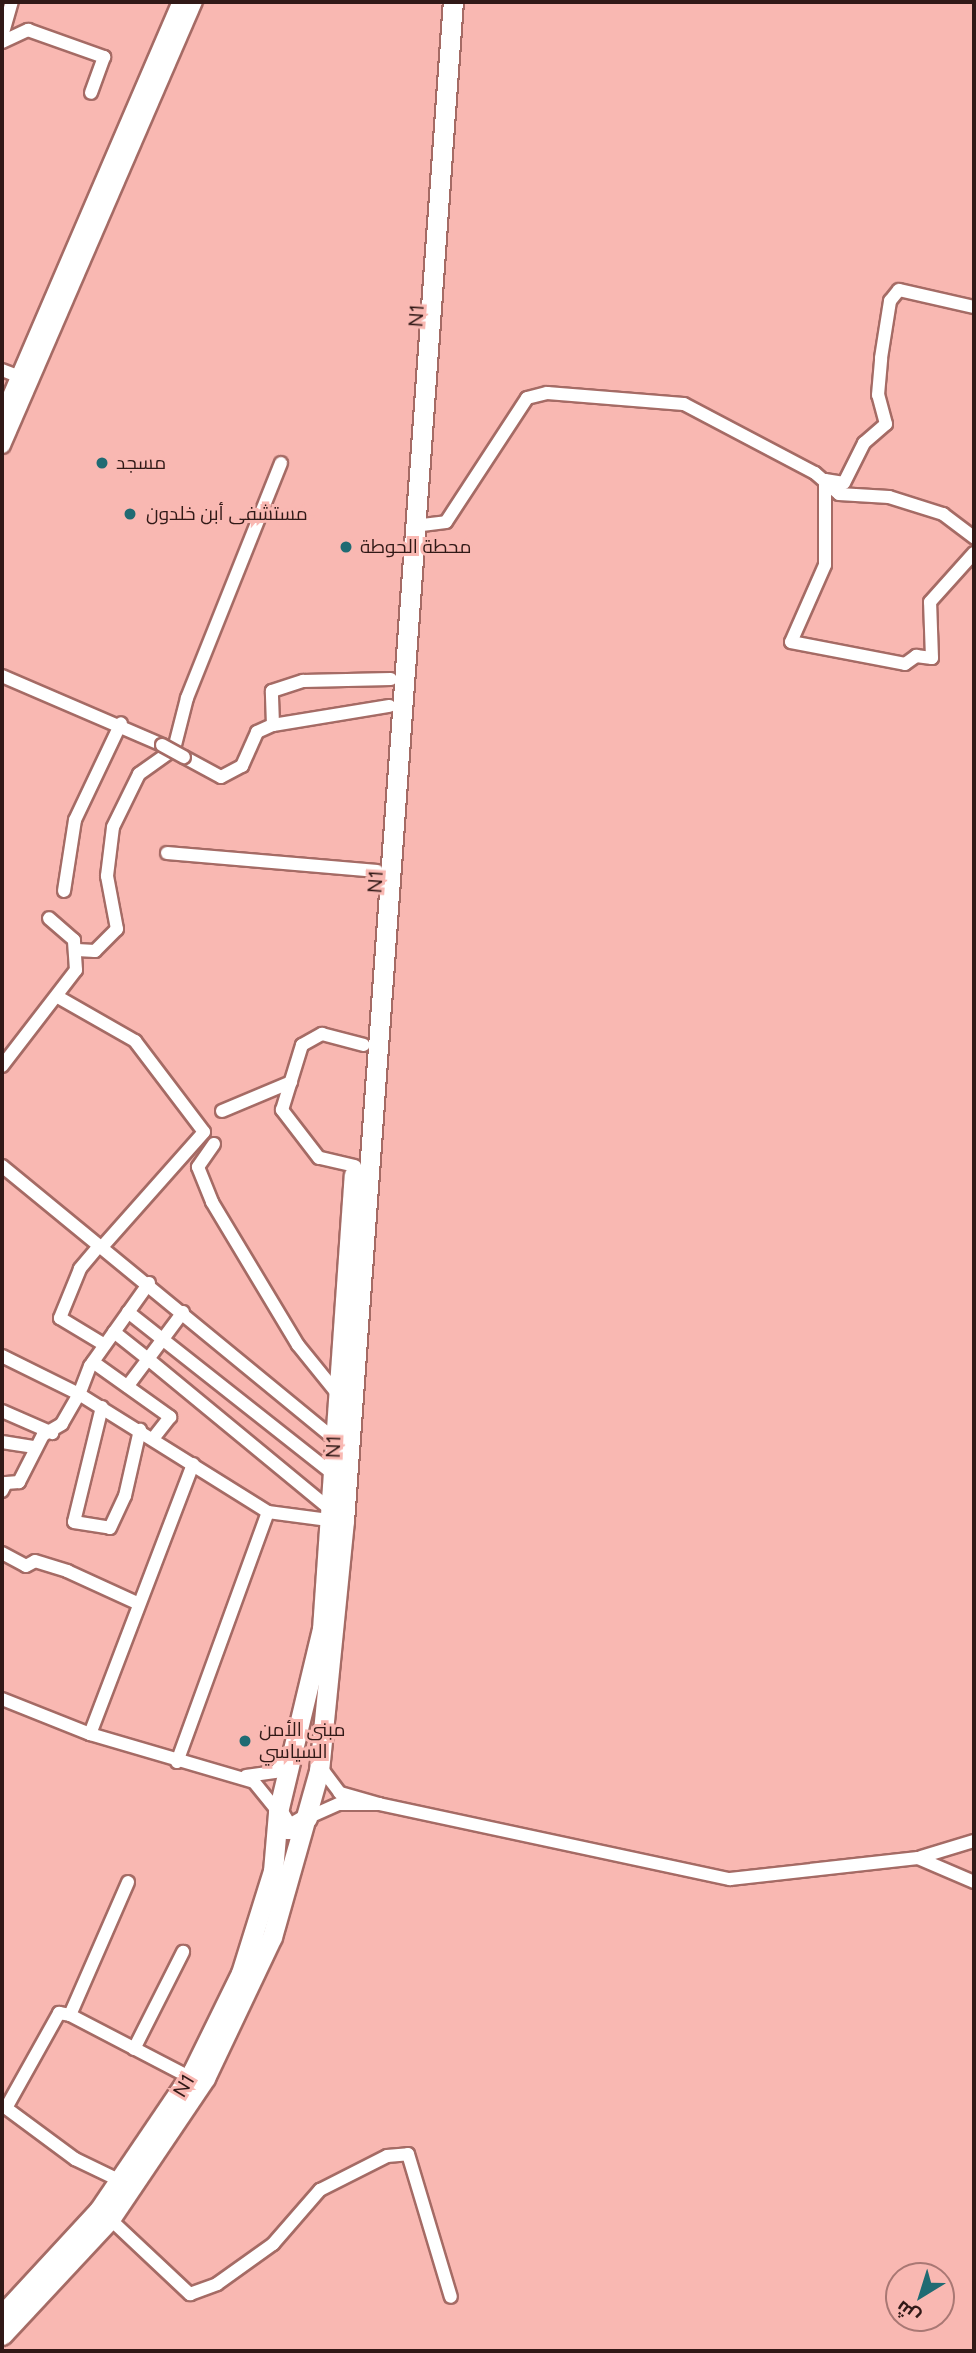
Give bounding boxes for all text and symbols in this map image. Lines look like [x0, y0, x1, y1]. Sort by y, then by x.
street label: N1 [405, 304, 429, 328]
place label: مسجد [116, 452, 166, 474]
marker: مسجد [94, 455, 110, 471]
place label: مستشفى أبن خلدون [146, 503, 308, 525]
marker: مستشفى أبن خلدون [120, 504, 140, 524]
place label: محطة الحوطة [360, 536, 471, 558]
marker: محطة الحوطة [338, 539, 354, 555]
street label: N1 [364, 870, 388, 894]
street label: N1 [322, 1435, 346, 1459]
place label: مبنى الأمن السياسي [259, 1719, 345, 1763]
marker: مبنى الأمن السياسي [237, 1733, 253, 1749]
street label: N1 [168, 2070, 200, 2102]
north arrow [885, 2262, 955, 2332]
text: ش [891, 2296, 925, 2329]

